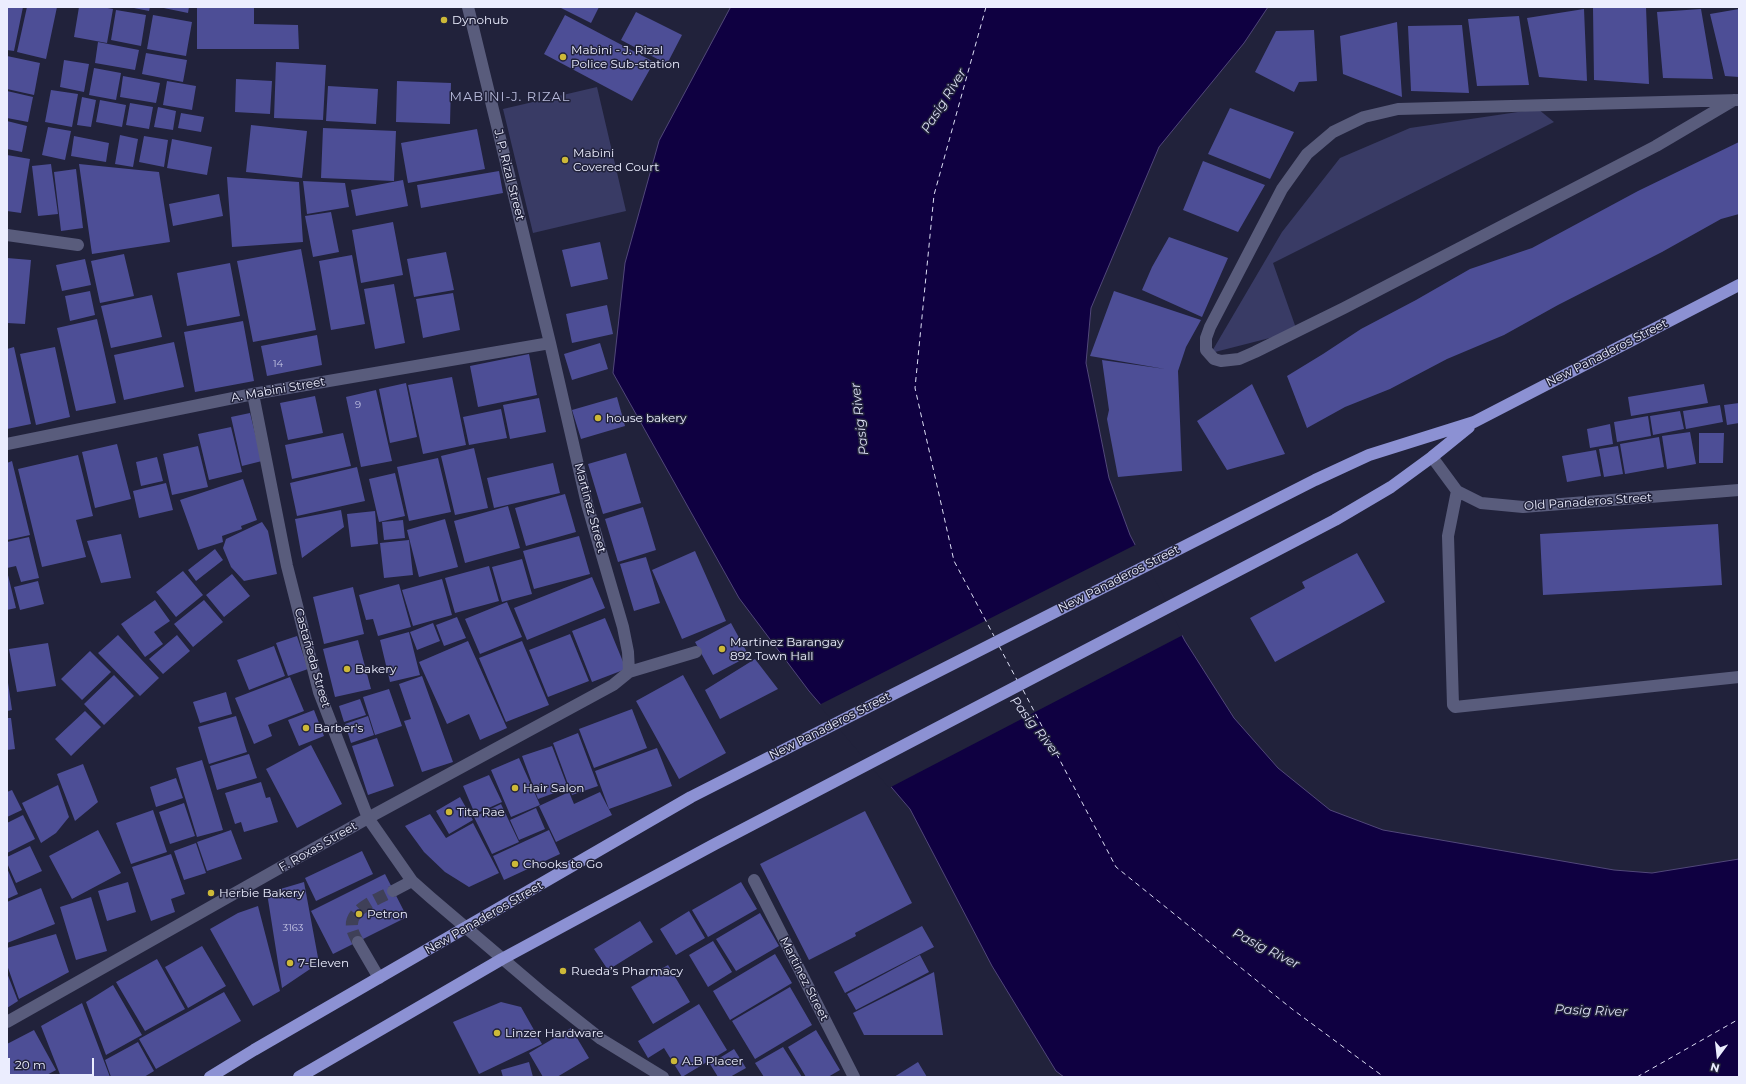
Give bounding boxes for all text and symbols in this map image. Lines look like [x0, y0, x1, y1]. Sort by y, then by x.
place label: Dynohub [452, 13, 508, 27]
marker: Dynohub [439, 15, 449, 25]
place label: Mabini - J. Rizal Police Sub-station [571, 43, 680, 71]
marker: Mabini - J. Rizal Police Sub-station [558, 52, 568, 62]
water label: Pasig River [918, 66, 970, 136]
district label: MABINI-J. RIZAL [450, 89, 570, 105]
street label: J. P. Rizal Street [491, 128, 527, 222]
place label: Mabini Covered Court [573, 146, 659, 174]
marker: Mabini Covered Court [560, 155, 570, 165]
street label: New Panaderos Street [1544, 316, 1670, 390]
house number: 14 [273, 358, 283, 370]
street label: A. Mabini Street [230, 375, 326, 405]
water label: Pasig River [848, 382, 872, 456]
house number: 9 [355, 399, 361, 411]
place label: house bakery [606, 411, 687, 425]
marker: house bakery [593, 413, 603, 423]
street label: Martinez Street [571, 461, 609, 555]
street label: Old Panaderos Street [1524, 490, 1652, 514]
street label: New Panaderos Street [1056, 542, 1182, 616]
street label: Castañeda Street [291, 606, 333, 710]
place label: Martinez Barangay 892 Town Hall [730, 635, 843, 663]
marker: Martinez Barangay 892 Town Hall [717, 644, 727, 654]
place label: Bakery [355, 662, 397, 676]
marker: Bakery [342, 664, 352, 674]
street label: New Panaderos Street [767, 689, 893, 763]
water label: Pasig River [1006, 693, 1064, 761]
place label: Barber's [314, 721, 363, 735]
marker: Barber's [301, 723, 311, 733]
place label: Hair Salon [523, 781, 584, 795]
marker: Hair Salon [510, 783, 520, 793]
place label: Tita Rae [457, 805, 505, 819]
marker: Tita Rae [444, 807, 454, 817]
street label: F. Roxas Street [276, 819, 360, 875]
place label: Chooks to Go [523, 857, 603, 871]
marker: Chooks to Go [510, 859, 520, 869]
street label: New Panaderos Street [422, 878, 546, 958]
place label: Herbie Bakery [219, 886, 304, 900]
marker: Herbie Bakery [206, 888, 216, 898]
place label: Petron [367, 907, 408, 921]
marker: Petron [354, 909, 364, 919]
house number: 3163 [283, 922, 303, 934]
water label: Pasig River [1230, 925, 1302, 973]
street label: Martinez Street [777, 935, 831, 1023]
place label: 7-Eleven [298, 956, 349, 970]
marker: 7-Eleven [285, 958, 295, 968]
place label: Rueda’s Pharmacy [571, 964, 683, 978]
marker: Rueda’s Pharmacy [558, 966, 568, 976]
water label: Pasig River [1554, 1002, 1628, 1020]
place label: Linzer Hardware [505, 1026, 604, 1040]
marker: Linzer Hardware [492, 1028, 502, 1038]
north arrow [1698, 1036, 1738, 1076]
scale bar [10, 1050, 96, 1076]
place label: A.B Placer [682, 1054, 743, 1068]
marker: A.B Placer [669, 1056, 679, 1066]
text: 20 m [15, 1057, 46, 1072]
text: N [1709, 1060, 1721, 1076]

